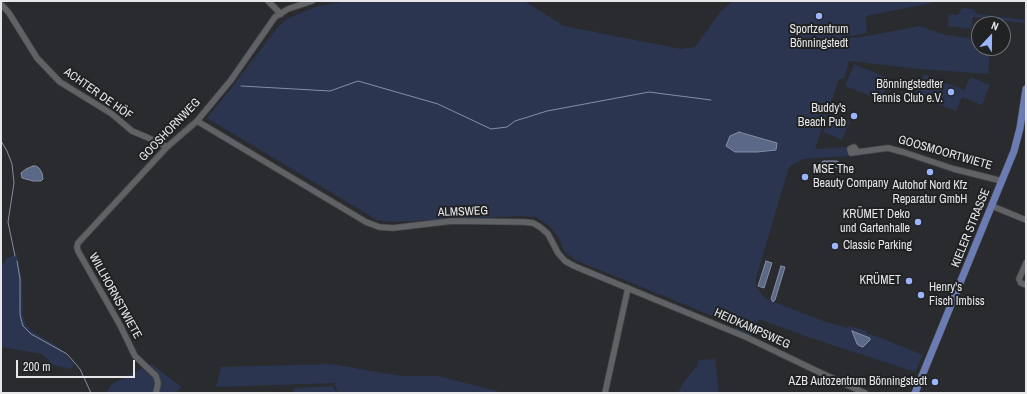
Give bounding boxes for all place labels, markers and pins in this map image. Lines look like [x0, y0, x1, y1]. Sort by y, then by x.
marker: Sportzentrum Bönningstedt [814, 11, 824, 21]
place label: Sportzentrum Bönningstedt [789, 23, 849, 51]
place label: Bönningstedter Tennis Club e.V. [872, 78, 943, 106]
marker: Bönningstedter Tennis Club e.V. [946, 87, 956, 97]
place label: Buddy's Beach Pub [798, 102, 846, 130]
marker: Buddy's Beach Pub [849, 111, 859, 121]
place label: MSE The Beauty Company [813, 163, 888, 191]
marker: Autohof Nord Kfz Reparatur GmbH [925, 167, 935, 177]
marker: MSE The Beauty Company [800, 172, 810, 182]
place label: Autohof Nord Kfz Reparatur GmbH [893, 179, 967, 207]
place label: KRÜMET Deko und Gartenhalle [840, 208, 910, 236]
marker: KRÜMET Deko und Gartenhalle [913, 217, 923, 227]
place label: Classic Parking [843, 239, 912, 253]
marker: Classic Parking [830, 241, 840, 251]
place label: KRÜMET [859, 274, 901, 288]
marker: KRÜMET [904, 276, 914, 286]
place label: Henry's Fisch Imbiss [929, 281, 985, 309]
marker: Henry's Fisch Imbiss [916, 290, 926, 300]
place label: AZB Autozentrum Bönningstedt [789, 375, 927, 389]
marker: AZB Autozentrum Bönningstedt [930, 377, 940, 387]

